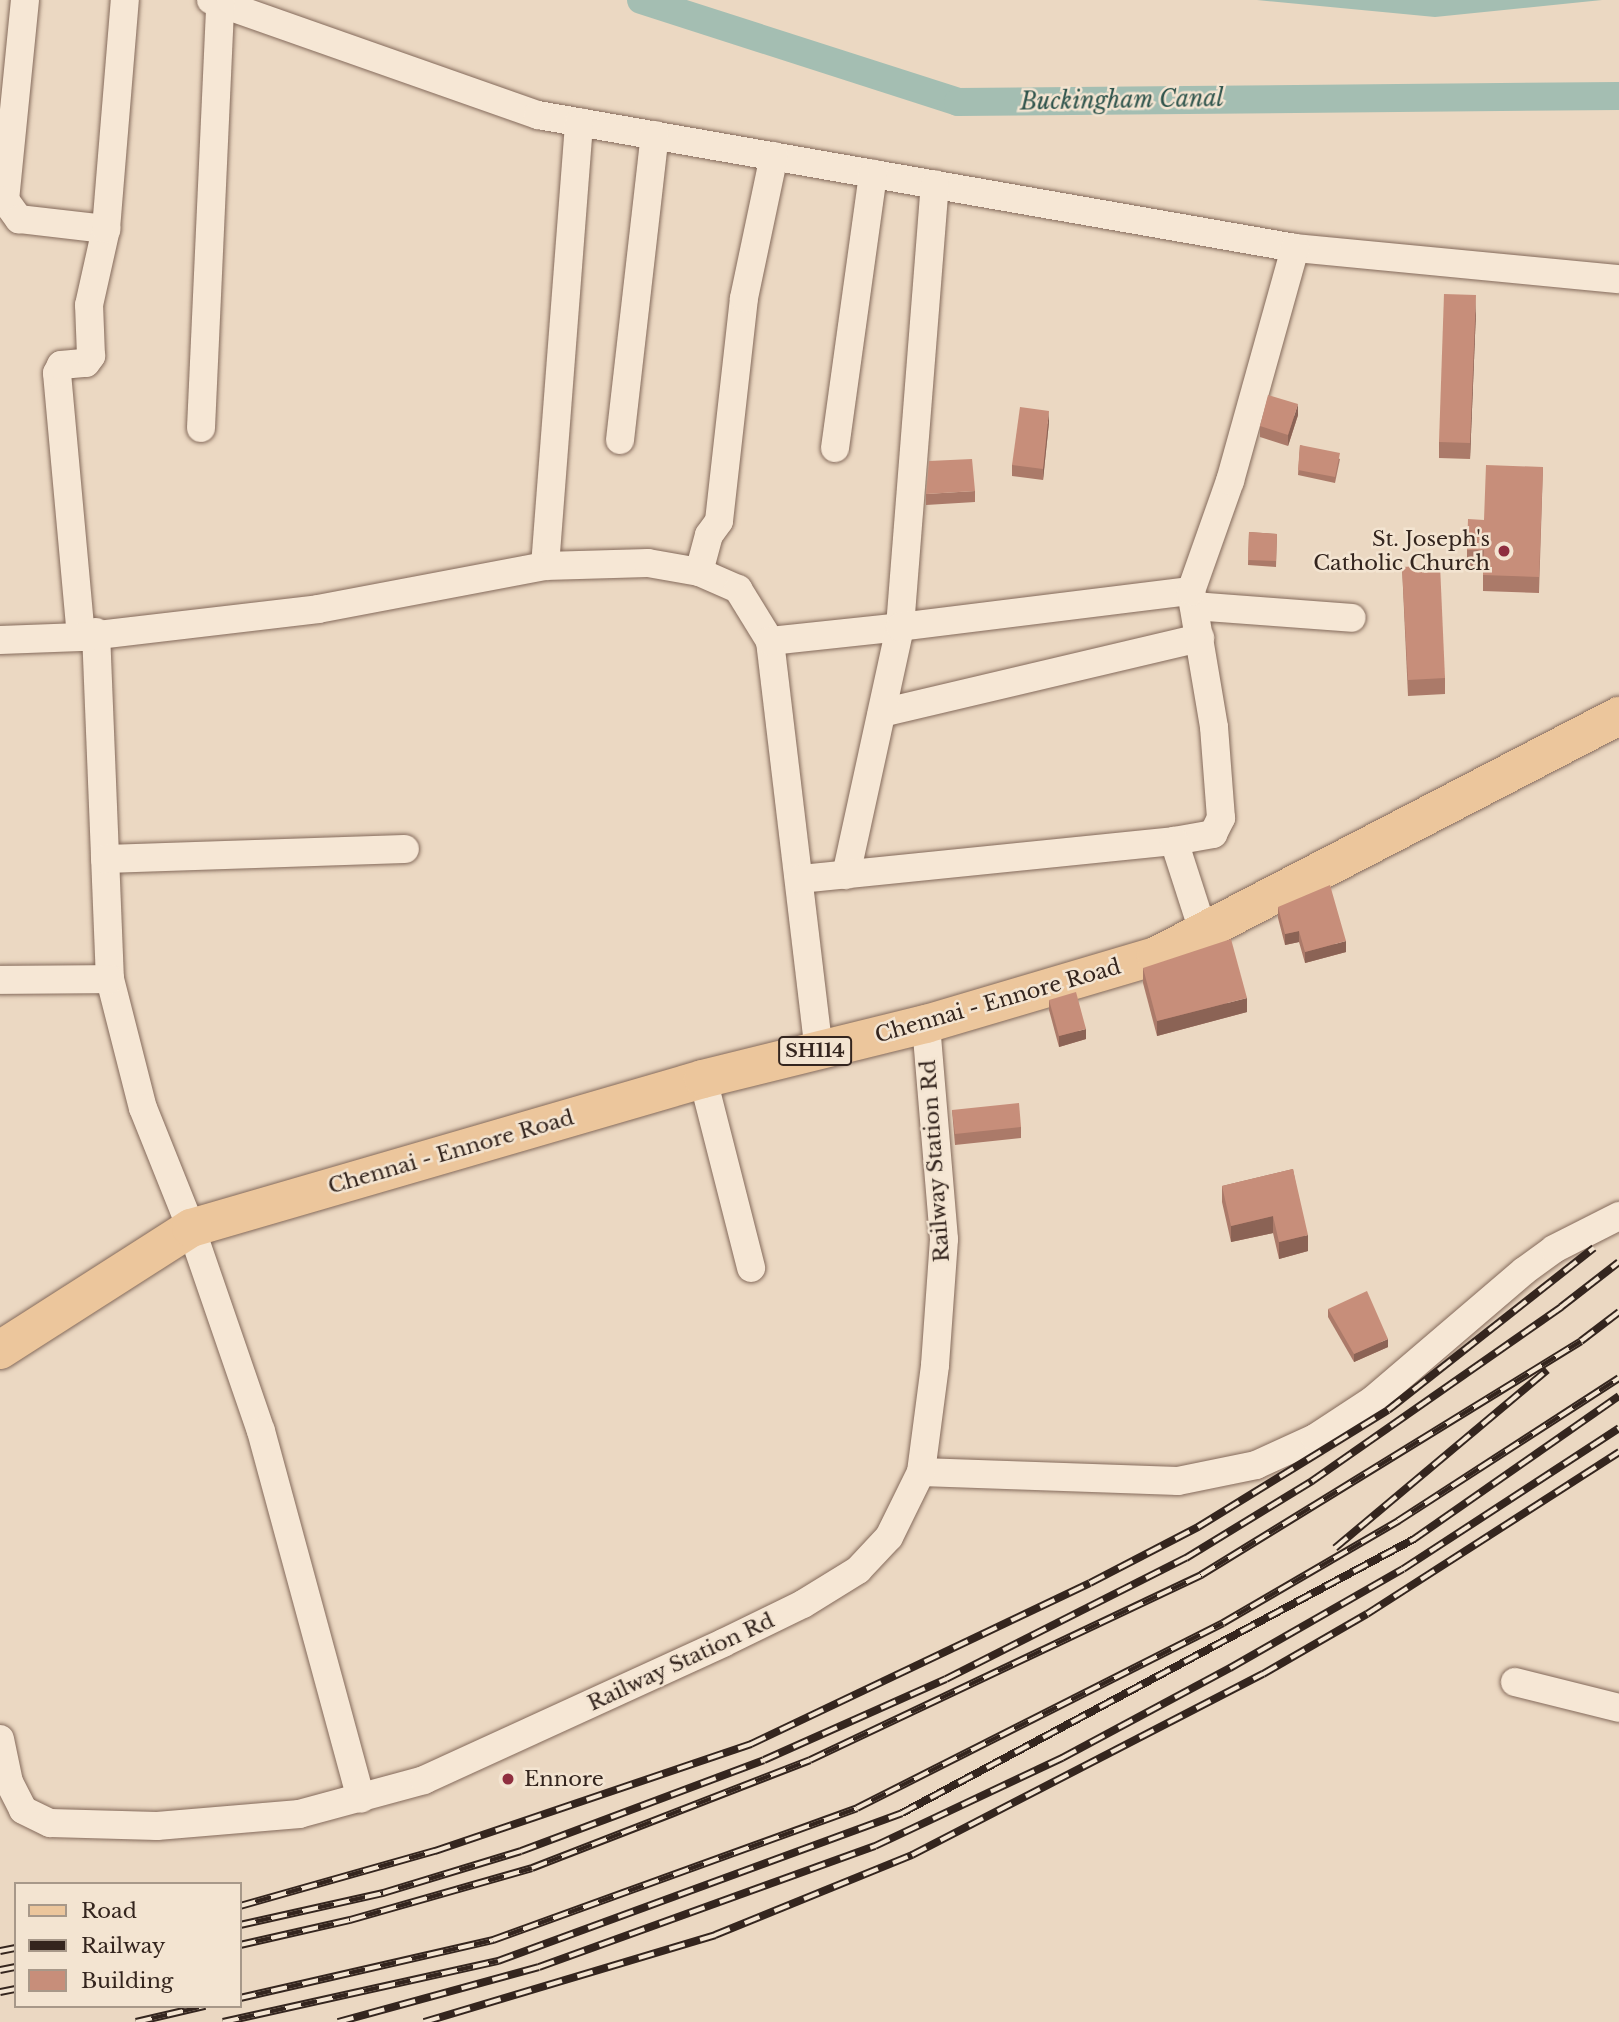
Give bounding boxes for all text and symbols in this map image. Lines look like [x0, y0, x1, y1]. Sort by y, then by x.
water label: Buckingham Canal [1020, 84, 1224, 116]
place label: St. Joseph's Catholic Church [1313, 526, 1490, 576]
marker: St. Joseph's Catholic Church [1496, 543, 1512, 559]
street label: Chennai - Ennore Road [872, 954, 1124, 1048]
road number: SH114 [776, 1036, 854, 1066]
street label: Railway Station Rd [915, 1059, 955, 1263]
street label: Chennai - Ennore Road [325, 1105, 577, 1199]
street label: Railway Station Rd [584, 1608, 778, 1716]
place label: Ennore [524, 1766, 604, 1792]
marker: Ennore [498, 1769, 518, 1789]
legend [14, 1882, 242, 2008]
text: Road [81, 1898, 137, 1924]
text: Railway [81, 1933, 165, 1959]
text: Building [81, 1968, 173, 1994]

